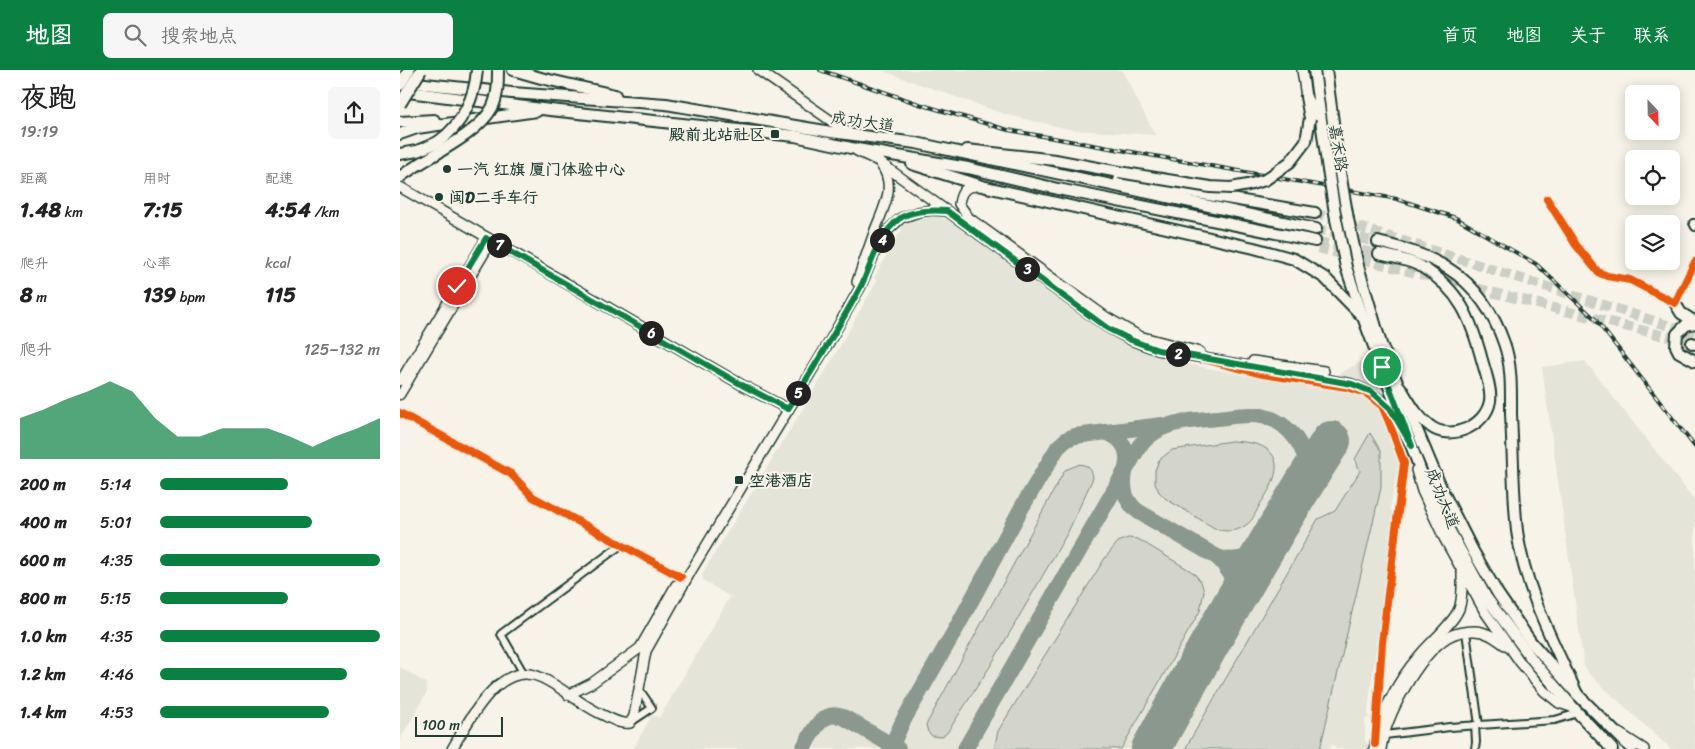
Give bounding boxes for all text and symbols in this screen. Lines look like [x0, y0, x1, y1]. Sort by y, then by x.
search box [103, 13, 453, 58]
text: 地图 [25, 14, 73, 56]
text: 搜索地点 [161, 19, 237, 52]
text: 首页 [1442, 19, 1478, 51]
text: 地图 [1506, 19, 1542, 51]
text: 关于 [1570, 19, 1606, 51]
text: 联系 [1634, 19, 1670, 51]
icon: search [121, 21, 149, 49]
text: 夜跑 [20, 73, 76, 122]
north arrow [1625, 85, 1680, 140]
map controls [1625, 85, 1680, 270]
button: share [328, 87, 380, 139]
street label: 成功大道 [829, 103, 897, 140]
text: 19:19 [20, 117, 58, 146]
place label: 殿前北站社区 [669, 120, 765, 149]
street label: 嘉禾路 [1320, 122, 1357, 174]
marker: 殿前北站社区 [769, 128, 781, 140]
button: locate [1625, 150, 1680, 205]
place label: 一汽 红旗 厦门体验中心 [457, 155, 625, 184]
marker: 一汽 红旗 厦门体验中心 [441, 163, 453, 175]
text: 距离 [20, 166, 48, 191]
text: 用时 [143, 166, 171, 191]
text: 配速 [265, 166, 293, 191]
place label: 闽D二手车行 [449, 183, 539, 212]
text: 1.48 [20, 191, 61, 229]
text: 7:15 [143, 191, 183, 229]
text: 4:54 [265, 191, 311, 229]
marker: 闽D二手车行 [433, 191, 445, 203]
text: km [61, 200, 83, 225]
text: /km [311, 200, 340, 225]
button: layers [1625, 215, 1680, 270]
pin: 4 [870, 228, 894, 252]
text: 4 [878, 228, 887, 253]
pin: 7 [486, 232, 512, 258]
text: 7 [496, 233, 504, 258]
text: 爬升 [20, 251, 48, 276]
text: 心率 [143, 251, 171, 276]
text: kcal [265, 251, 291, 276]
pin: 3 [1014, 256, 1040, 282]
text: 3 [1024, 257, 1031, 282]
pin [436, 265, 478, 307]
icon: check [443, 272, 471, 300]
text: 8 [20, 276, 33, 314]
text: 139 [143, 276, 176, 314]
text: 115 [265, 276, 296, 314]
text: m [33, 285, 47, 310]
text: bpm [176, 285, 206, 310]
pin: 6 [638, 320, 664, 346]
text: 6 [648, 321, 655, 346]
text: 爬升 [20, 335, 52, 364]
text: 125–132 m [304, 335, 380, 364]
pin: 2 [1166, 342, 1190, 366]
text: 2 [1174, 342, 1183, 367]
pin [1361, 346, 1403, 388]
icon: arrive [1368, 353, 1396, 381]
pin: 5 [786, 380, 810, 406]
text: 5 [794, 381, 803, 406]
street label: 成功大道 [1417, 463, 1468, 533]
place label: 空港酒店 [749, 466, 813, 495]
text: 200 m [20, 470, 66, 499]
text: 5:14 [100, 470, 131, 499]
marker: 空港酒店 [733, 474, 745, 486]
text: 400 m [20, 508, 67, 537]
text: 5:01 [100, 508, 132, 537]
text: 600 m [20, 546, 66, 575]
text: 4:35 [100, 546, 133, 575]
text: 800 m [20, 584, 66, 613]
text: 5:15 [100, 584, 131, 613]
text: 1.0 km [20, 622, 67, 651]
text: 4:35 [100, 622, 133, 651]
text: 1.2 km [20, 660, 66, 689]
text: 4:46 [100, 660, 134, 689]
text: 1.4 km [20, 698, 67, 727]
text: 4:53 [100, 698, 133, 727]
text: 100 m [422, 713, 460, 738]
scale bar [415, 714, 502, 737]

